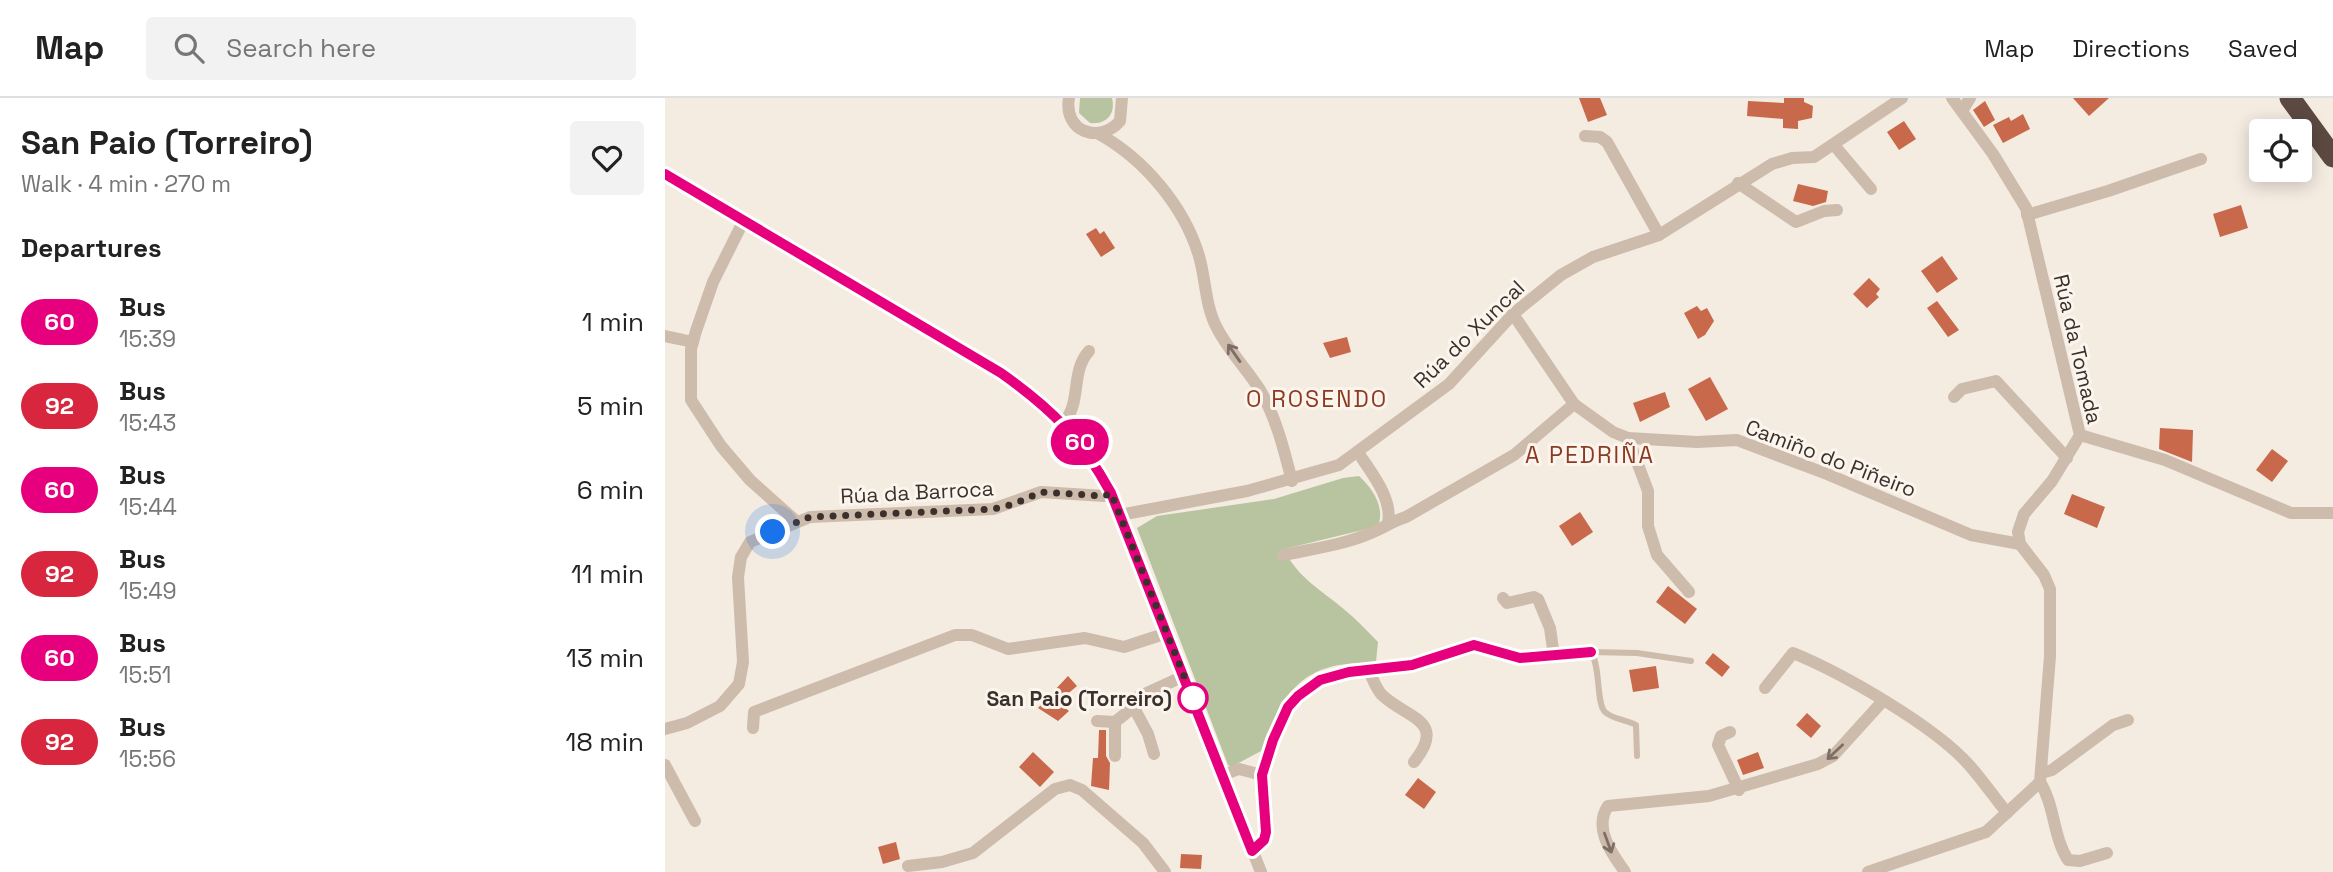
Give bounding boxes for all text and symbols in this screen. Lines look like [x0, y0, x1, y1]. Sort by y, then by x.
search box [146, 17, 636, 80]
text: Map [35, 27, 104, 69]
icon: search [170, 29, 208, 67]
text: Search here [226, 31, 376, 65]
text: Map [1984, 33, 2034, 64]
text: Directions [2072, 33, 2190, 64]
text: Saved [2228, 33, 2298, 64]
map controls [2249, 119, 2312, 182]
button: locate [2249, 119, 2312, 182]
button: heart [570, 121, 644, 195]
text: San Paio (Torreiro) [21, 122, 313, 164]
text: Walk · 4 min · 270 m [21, 169, 231, 199]
text: Departures [21, 231, 162, 265]
street label: Rúa da Tomada [2048, 272, 2108, 426]
street label: Rúa do Xuncal [1408, 274, 1530, 394]
text: Bus [119, 290, 166, 324]
text: 1 min [582, 305, 644, 339]
text: 60 [44, 306, 75, 337]
text: 15:39 [119, 324, 176, 354]
one-way arrow [1227, 344, 1241, 363]
text: Bus [119, 374, 166, 408]
district label: O ROSENDO [1246, 384, 1388, 414]
text: 5 min [577, 389, 644, 423]
text: 92 [45, 390, 74, 421]
text: 15:43 [119, 408, 176, 438]
street label: Camiño do Piñeiro [1742, 413, 1920, 503]
line badge: 60 [1049, 419, 1111, 465]
text: 60 [1065, 426, 1095, 457]
district label: A PEDRIÑA [1525, 440, 1655, 470]
text: Bus [119, 458, 166, 492]
text: 6 min [577, 473, 644, 507]
text: 60 [44, 474, 75, 505]
street label: Rúa da Barroca [840, 474, 994, 510]
text: 15:44 [119, 492, 177, 522]
your location [755, 514, 790, 549]
text: Bus [119, 542, 166, 576]
text: 11 min [571, 557, 644, 591]
text: 92 [45, 558, 74, 589]
text: 15:49 [119, 576, 177, 606]
text: Bus [119, 626, 166, 660]
text: 13 min [566, 641, 644, 675]
text: 60 [44, 642, 75, 673]
text: 15:51 [119, 660, 171, 690]
marker: San Paio (Torreiro) [1178, 683, 1208, 713]
place label: San Paio (Torreiro) [986, 685, 1172, 712]
text: Bus [119, 710, 166, 744]
text: 18 min [566, 725, 644, 759]
text: 92 [45, 726, 74, 757]
text: 15:56 [119, 744, 176, 774]
one-way arrow [1826, 744, 1844, 760]
one-way arrow [1603, 831, 1615, 853]

